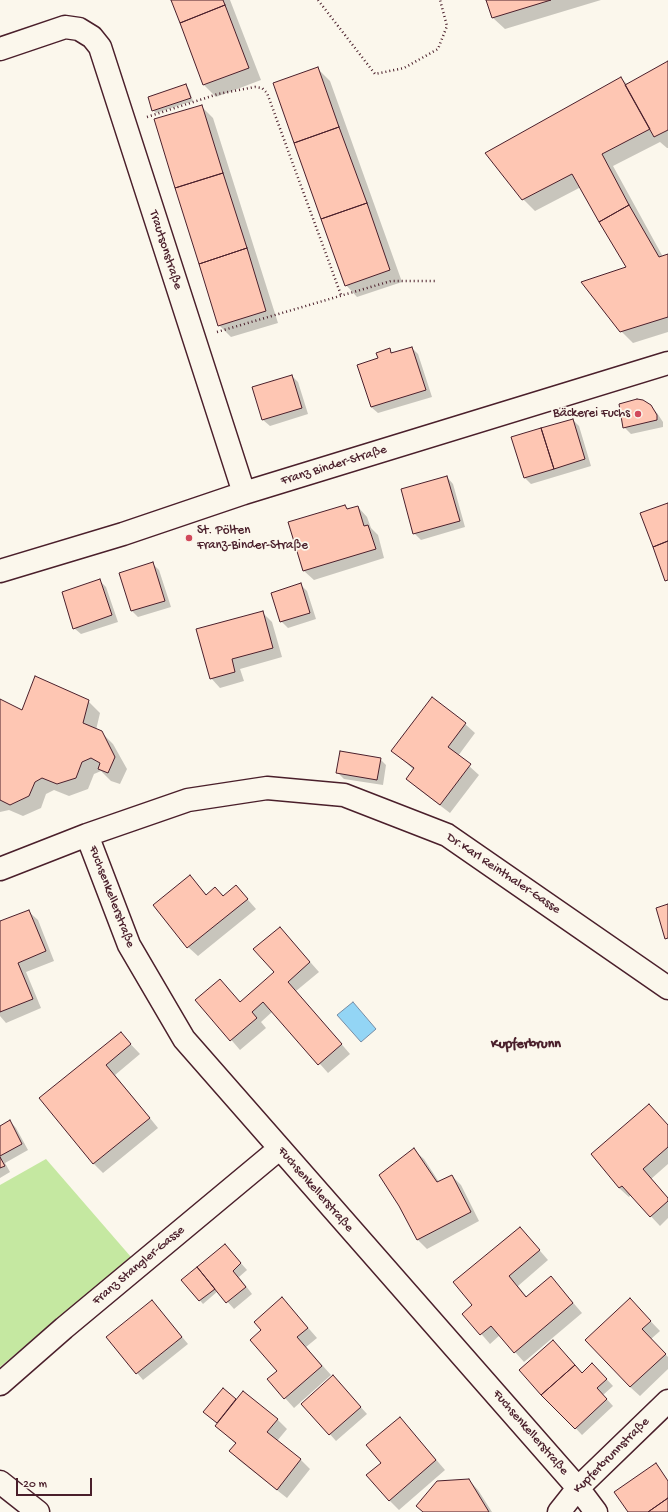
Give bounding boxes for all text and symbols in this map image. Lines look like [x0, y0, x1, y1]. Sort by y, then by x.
street label: Trautsonstraße [145, 208, 185, 292]
place label: Bäckerei Fuchs [553, 406, 630, 422]
marker: Bäckerei Fuchs [633, 409, 643, 419]
street label: Franz Binder-Straße [279, 442, 389, 490]
place label: St. Pölten Franz-Binder-Straße [197, 523, 308, 554]
marker: St. Pölten Franz-Binder-Straße [184, 533, 194, 543]
street label: Dr.Karl Reinthaler-Gasse [443, 830, 563, 918]
street label: Fuchsenkellerstraße [84, 844, 138, 950]
district label: Kupferbrunn [491, 1037, 561, 1053]
street label: Fuchsenkellerstraße [274, 1144, 356, 1236]
street label: Franz Stangler-Gasse [90, 1223, 188, 1309]
street label: Fuchsenkellerstraße [489, 1387, 571, 1479]
street label: Kupferbrunnstraße [571, 1415, 653, 1497]
scale bar [18, 1470, 94, 1496]
text: 20 m [23, 1478, 47, 1492]

